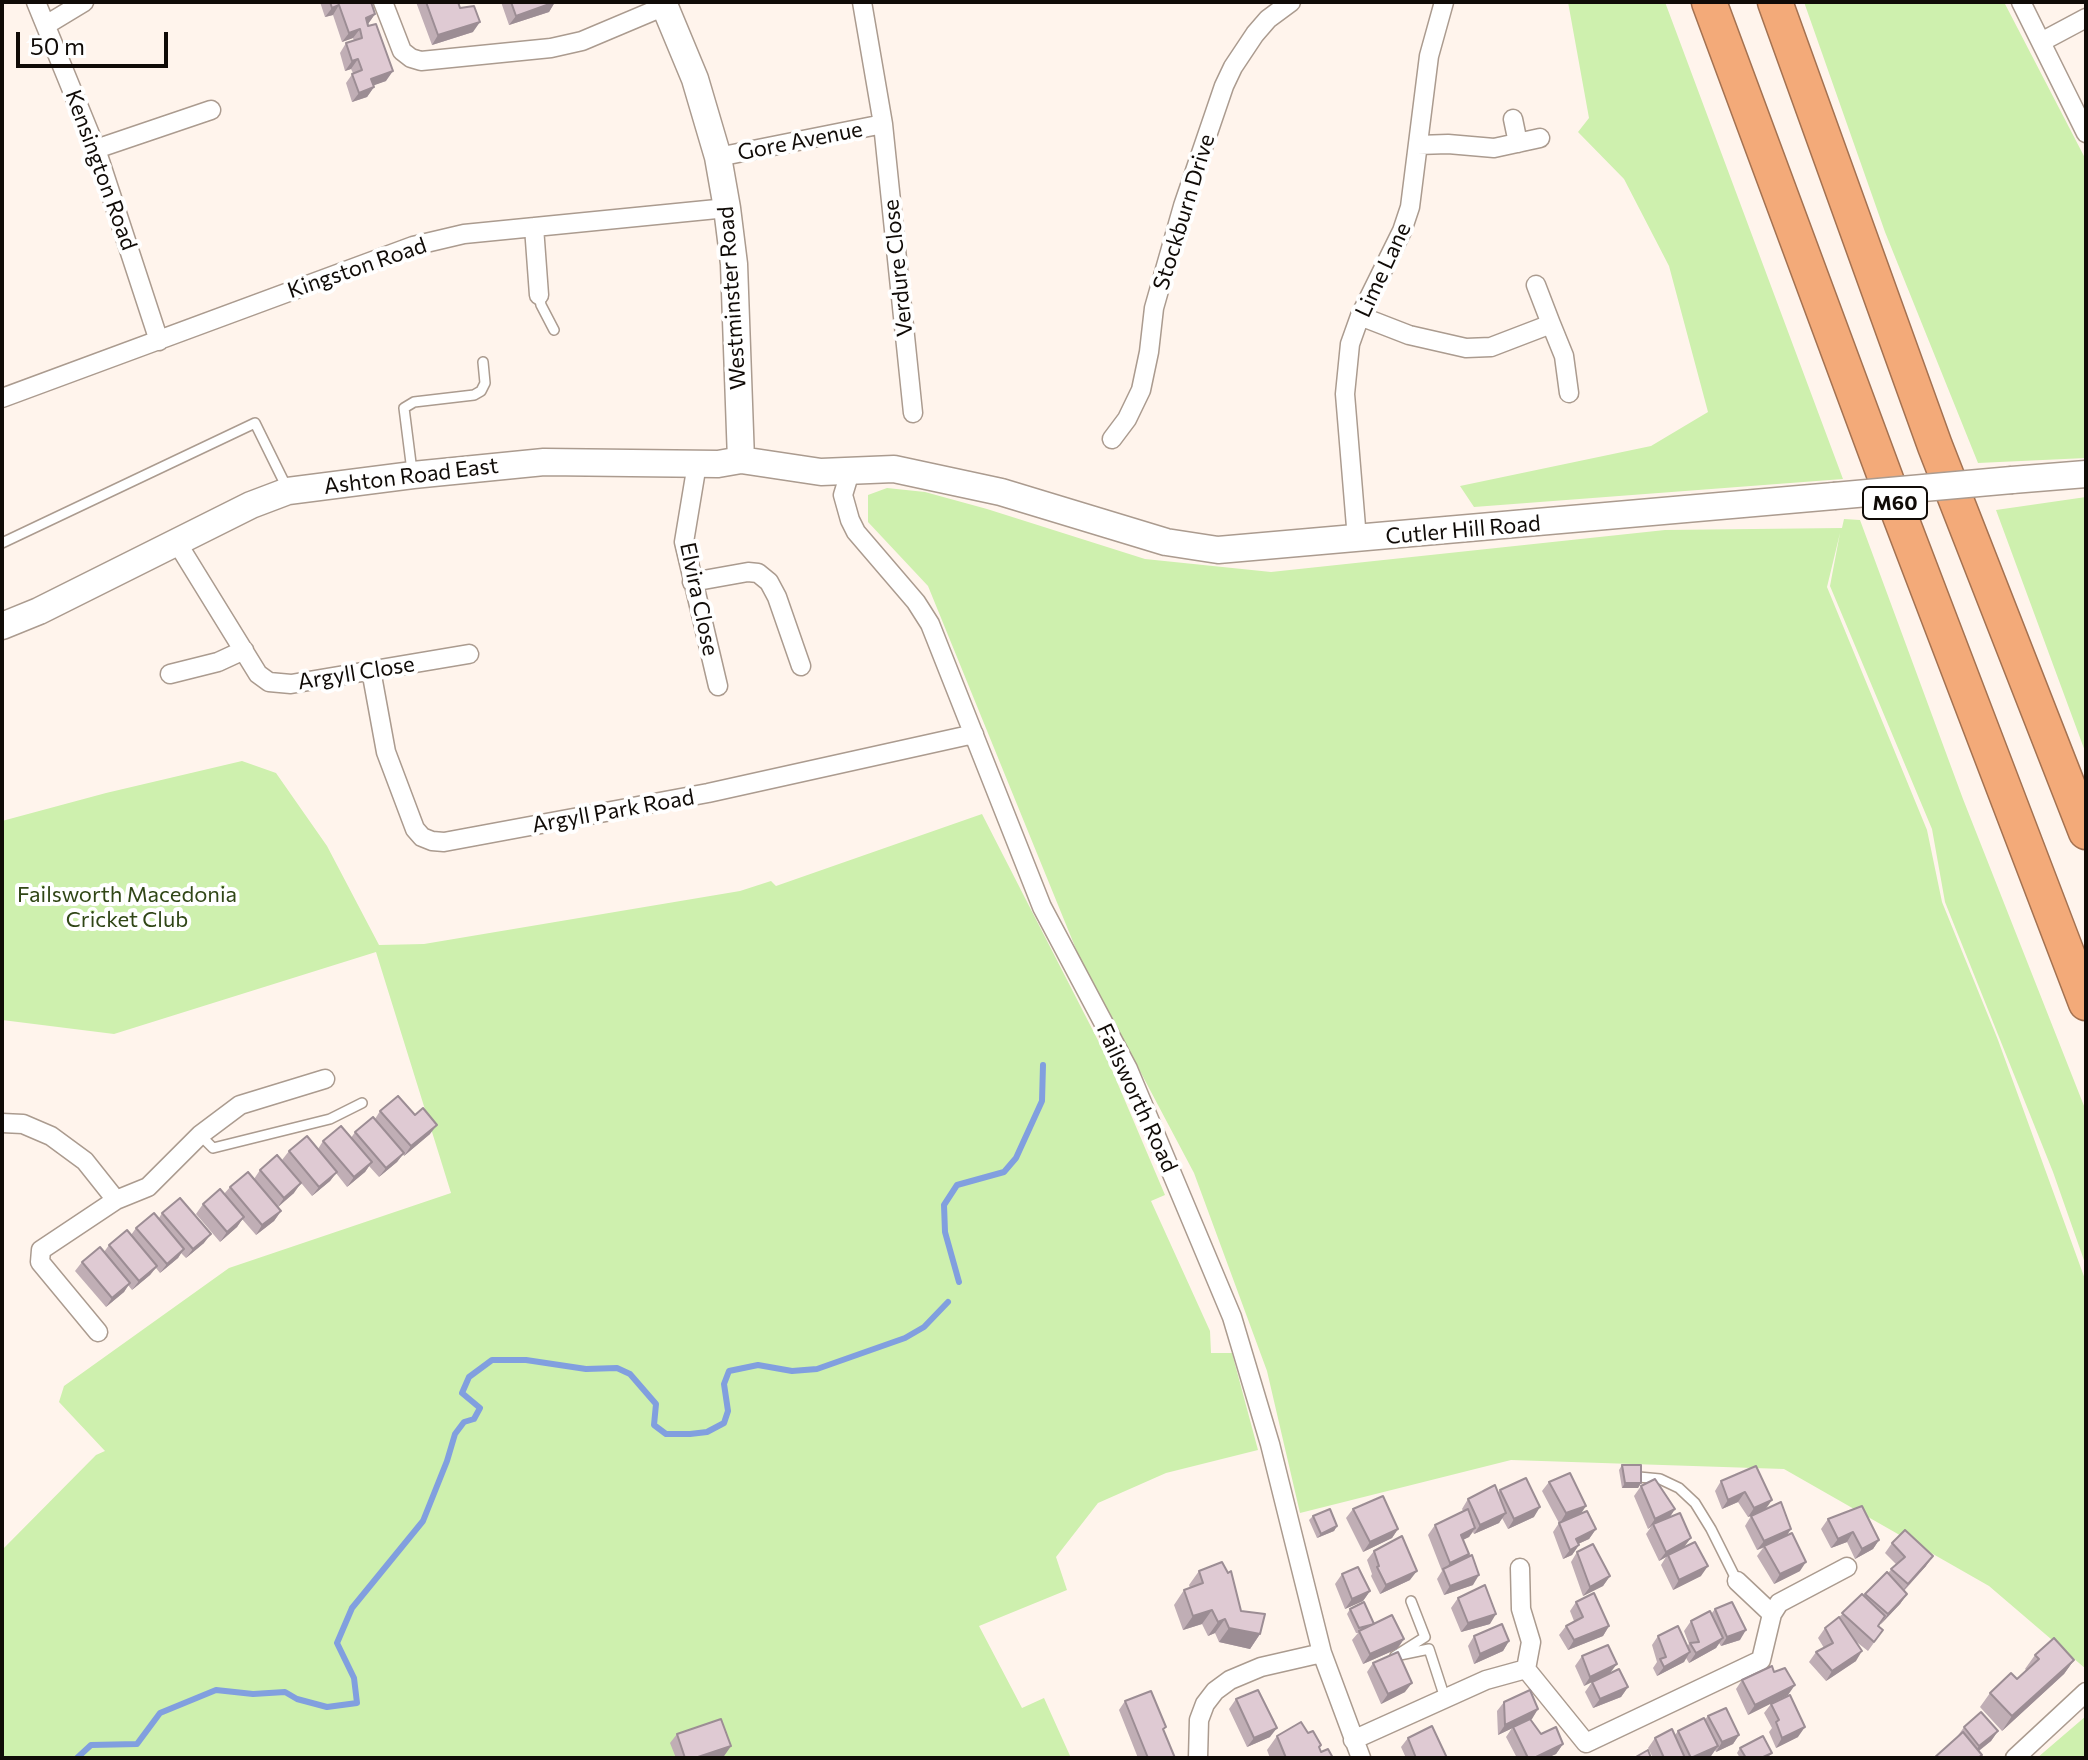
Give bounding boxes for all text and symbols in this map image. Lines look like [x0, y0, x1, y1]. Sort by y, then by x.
scale bar [20, 16, 172, 66]
text: 50 m [30, 31, 85, 60]
street label: Kensington Road [60, 86, 142, 254]
street label: Gore Avenue [735, 116, 865, 166]
street label: Stockburn Drive [1148, 131, 1220, 293]
street label: Verdure Close [878, 198, 918, 338]
street label: Westminster Road [712, 205, 752, 391]
street label: Lime Lane [1350, 218, 1416, 322]
street label: Kingston Road [284, 232, 430, 304]
street label: Ashton Road East [322, 452, 500, 500]
road number: M60 [1863, 487, 1927, 519]
street label: Cutler Hill Road [1384, 510, 1542, 550]
street label: Elvira Close [674, 540, 724, 658]
street label: Argyll Close [296, 651, 416, 695]
street label: Argyll Park Road [530, 784, 696, 838]
park label: Failsworth Macedonia Cricket Club [17, 882, 237, 934]
street label: Failsworth Road [1091, 1019, 1183, 1177]

